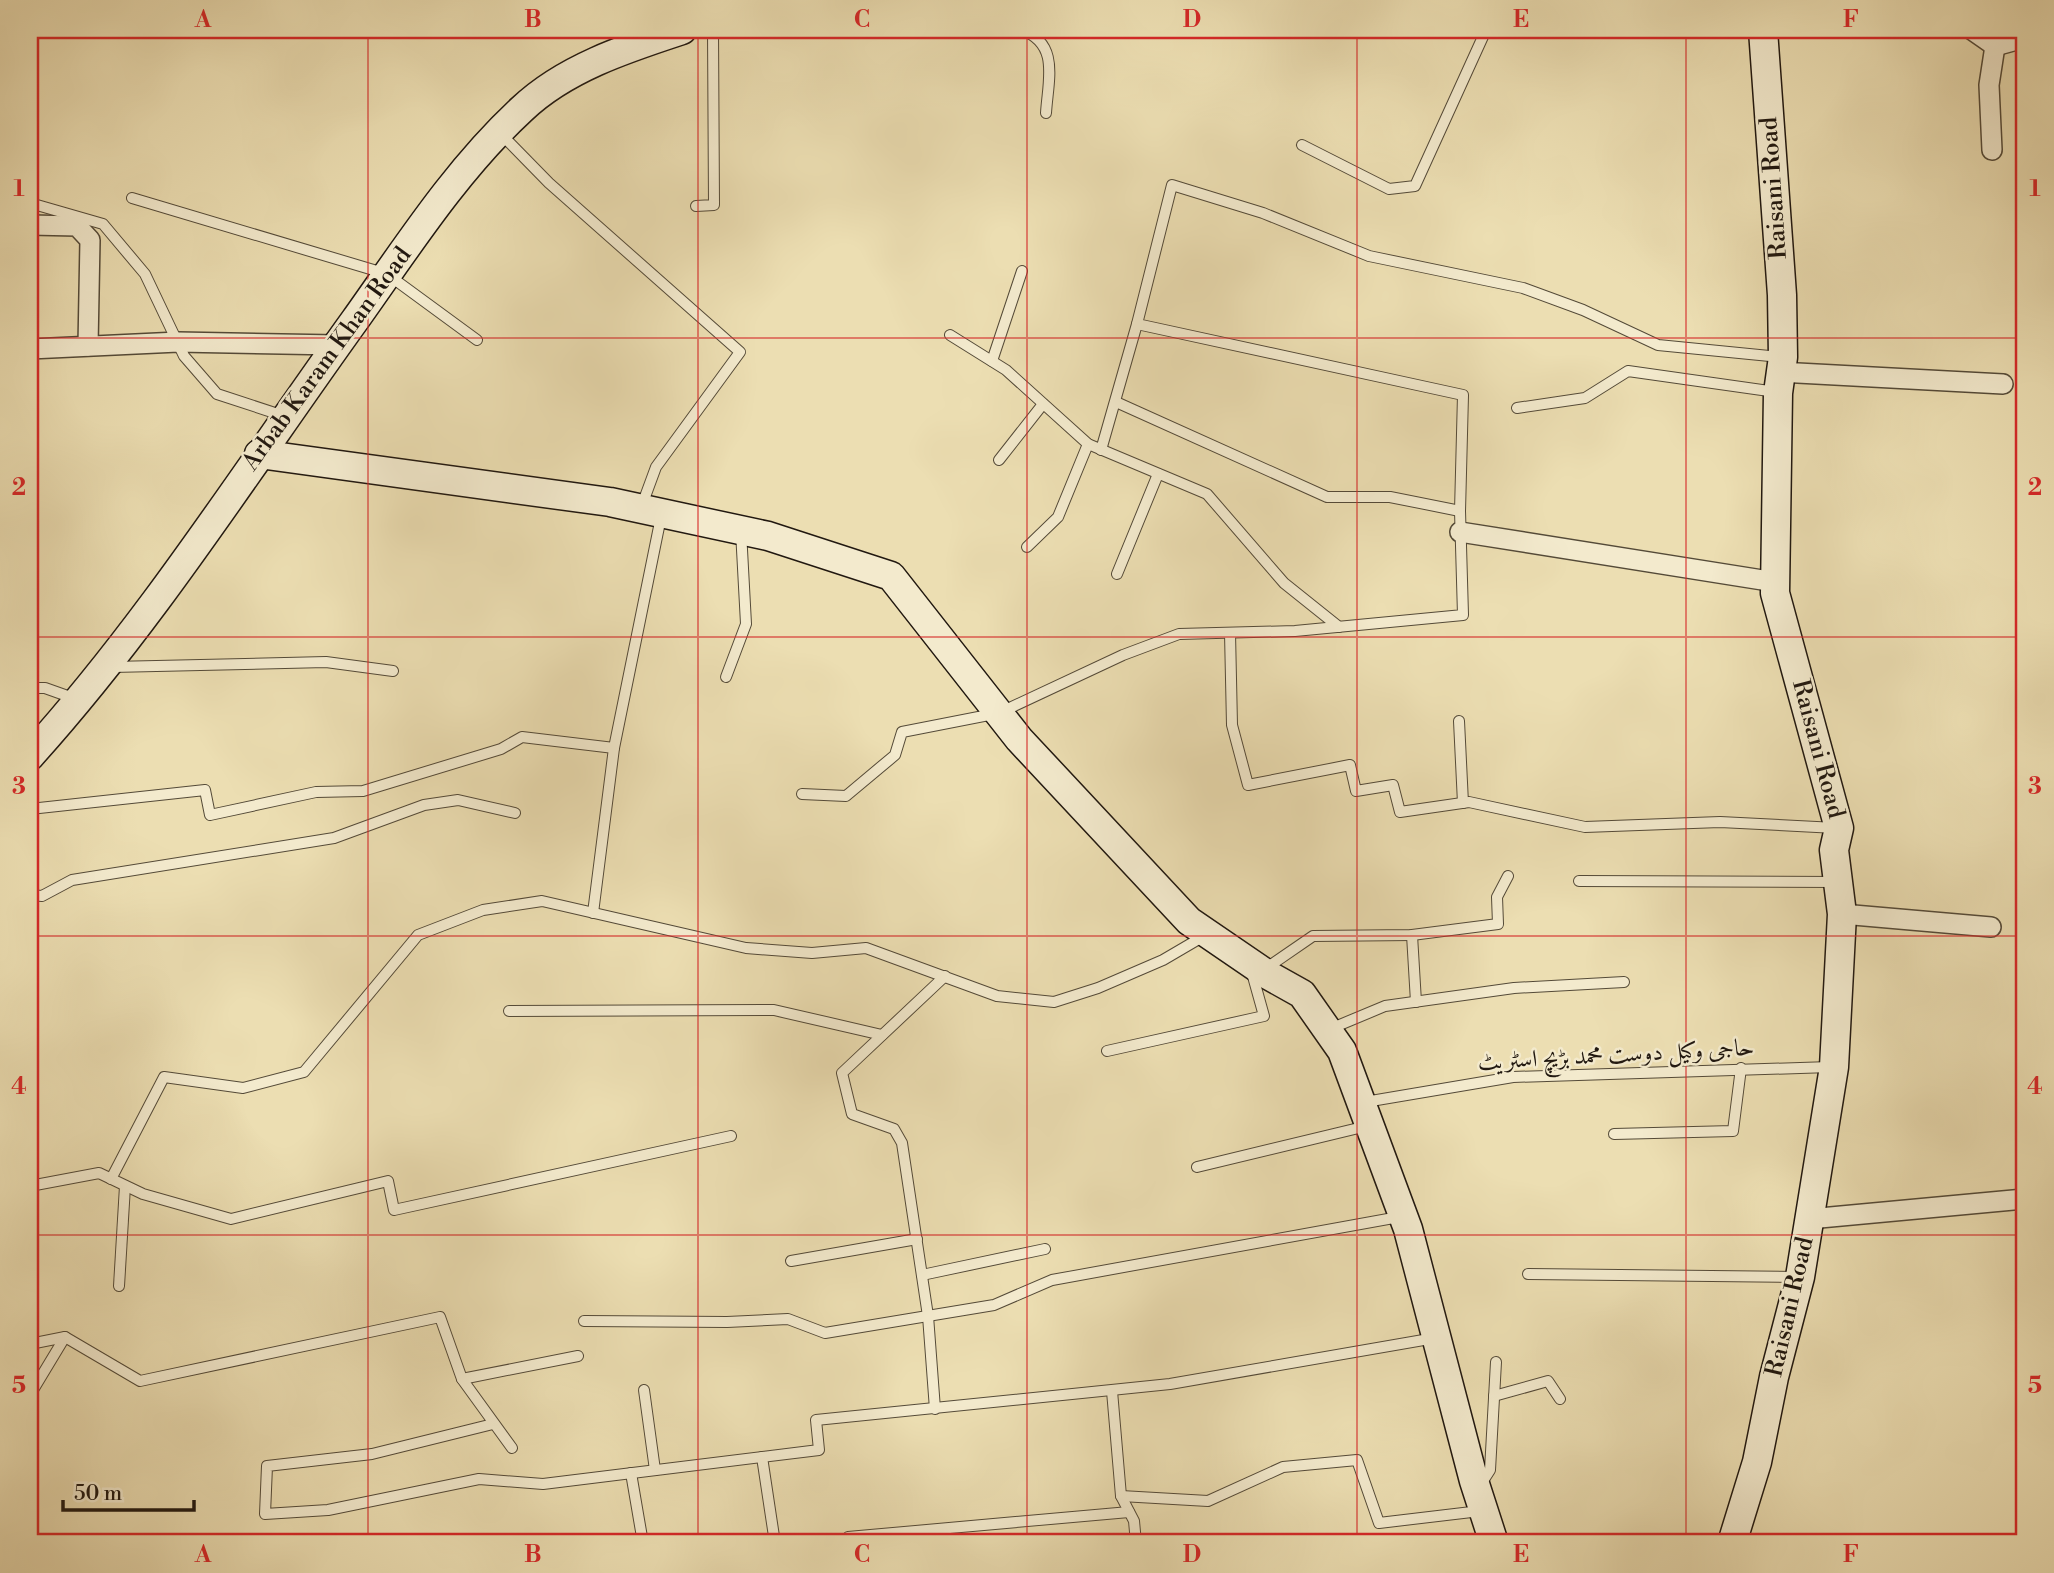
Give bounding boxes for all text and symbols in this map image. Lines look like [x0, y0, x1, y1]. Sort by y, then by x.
text: A [194, 6, 212, 34]
text: B [524, 6, 542, 34]
text: C [854, 6, 870, 34]
text: D [1183, 6, 1201, 34]
text: E [1513, 6, 1529, 34]
text: F [1843, 6, 1859, 34]
street label: Raisani Road [1754, 115, 1794, 260]
text: 1 [13, 175, 25, 203]
text: 1 [2029, 175, 2041, 203]
street label: Arbab Karam Khan Road [235, 241, 418, 477]
text: 2 [12, 474, 26, 502]
text: 2 [2028, 474, 2042, 502]
street label: Raisani Road [1785, 676, 1851, 822]
text: 3 [12, 773, 26, 801]
text: 3 [2028, 773, 2042, 801]
street label: حاجی وکیل دوست محمد بڑیچ اسٹریٹ [1477, 1033, 1755, 1081]
text: 4 [11, 1073, 27, 1101]
text: 4 [2027, 1073, 2043, 1101]
street label: Raisani Road [1759, 1234, 1821, 1380]
text: 5 [12, 1372, 26, 1400]
text: 5 [2028, 1372, 2042, 1400]
scale bar [63, 1468, 194, 1512]
text: 50 m [74, 1481, 122, 1507]
text: A [194, 1541, 212, 1569]
text: B [524, 1541, 542, 1569]
text: C [854, 1541, 870, 1569]
text: D [1183, 1541, 1201, 1569]
text: E [1513, 1541, 1529, 1569]
text: F [1843, 1541, 1859, 1569]

